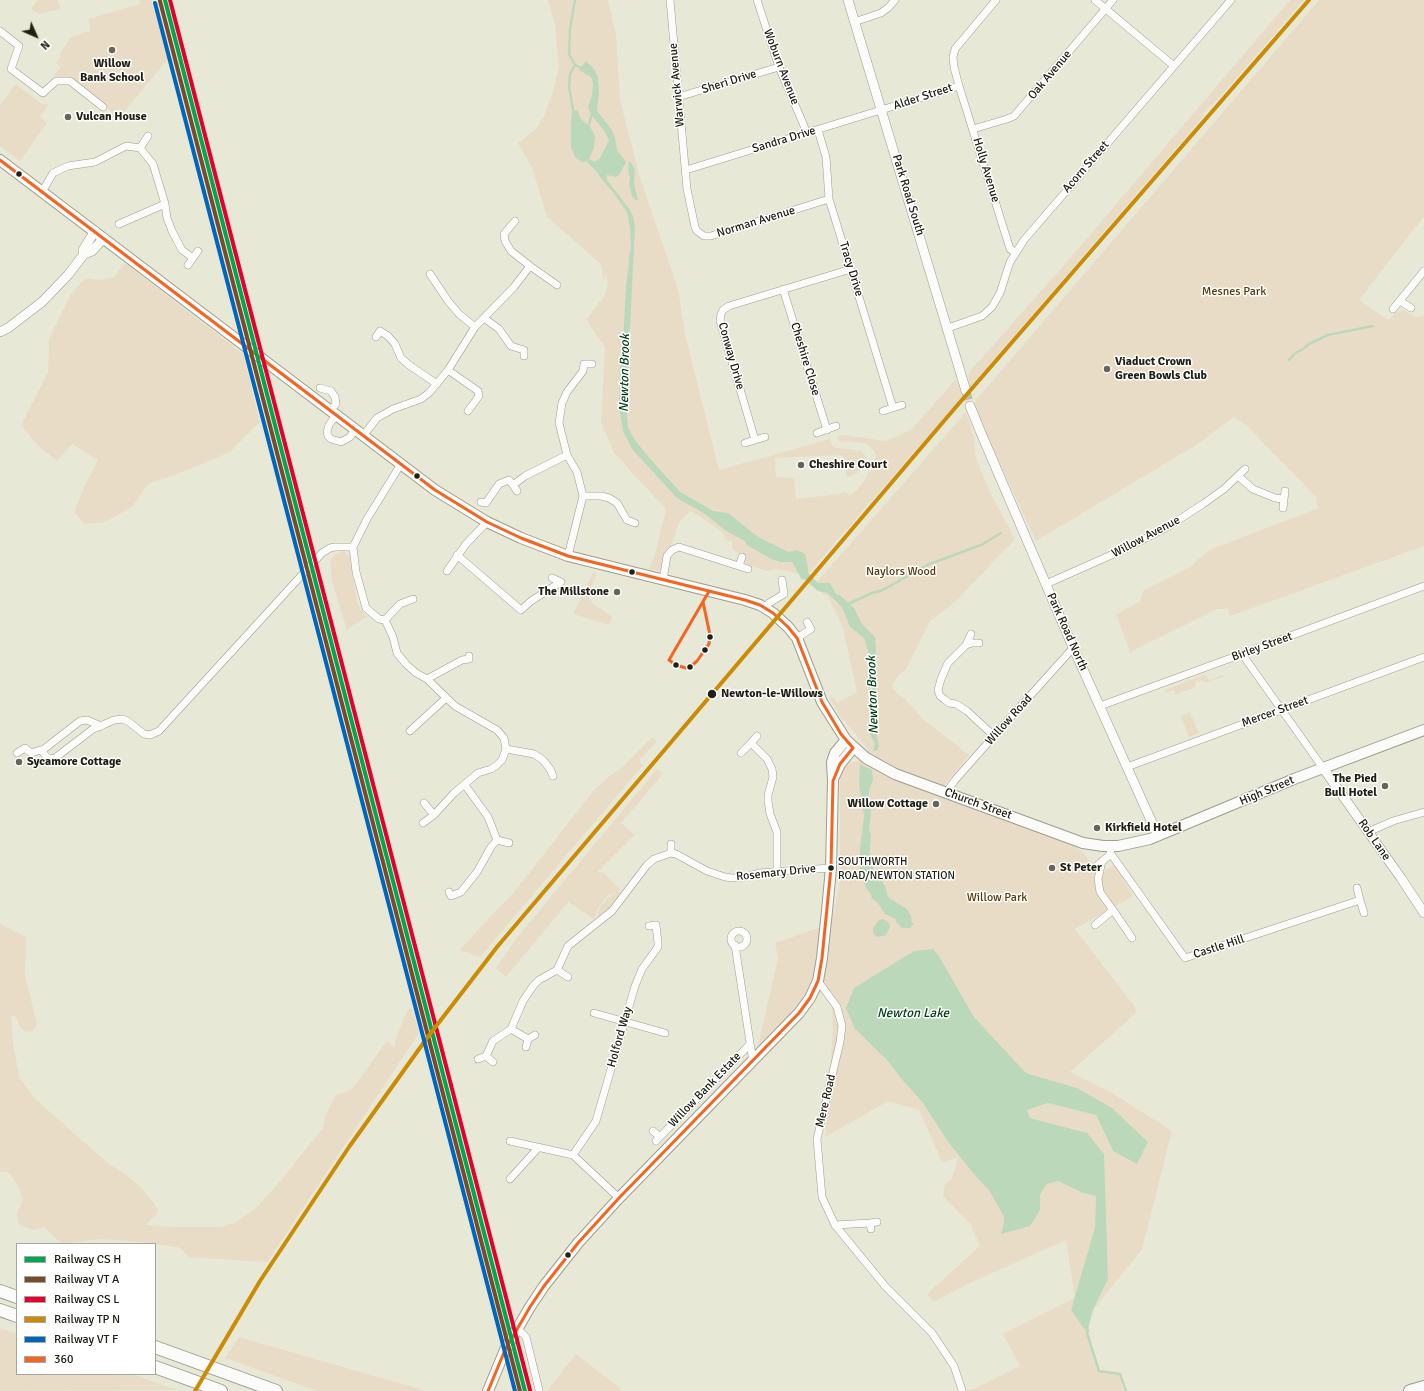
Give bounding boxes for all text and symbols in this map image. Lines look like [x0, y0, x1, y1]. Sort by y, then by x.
north arrow [16, 16, 56, 56]
street label: Woburn Avenue [760, 27, 802, 107]
text: N [38, 38, 52, 52]
street label: Warwick Avenue [666, 42, 688, 128]
marker: Willow Bank School [107, 45, 117, 55]
street label: Oak Avenue [1025, 47, 1075, 103]
place label: Willow Bank School [80, 57, 144, 85]
street label: Sheri Drive [700, 67, 758, 97]
street label: Alder Street [892, 81, 954, 113]
place label: Vulcan House [76, 110, 147, 124]
marker: Vulcan House [63, 112, 73, 122]
street label: Sandra Drive [751, 124, 817, 156]
street label: Holly Avenue [969, 136, 1003, 204]
street label: Acorn Street [1060, 138, 1112, 196]
street label: Park Road South [889, 153, 927, 237]
unlabelled marker [14, 169, 24, 179]
street label: Norman Avenue [715, 203, 797, 241]
street label: Tracy Drive [836, 240, 866, 298]
park label: Mesnes Park [1202, 285, 1266, 299]
street label: Conway Drive [715, 321, 747, 391]
street label: Cheshire Close [787, 321, 823, 397]
water label: Newton Brook [617, 334, 633, 412]
place label: Viaduct Crown Green Bowls Club [1115, 355, 1207, 383]
marker: Viaduct Crown Green Bowls Club [1102, 364, 1112, 374]
place label: Cheshire Court [809, 458, 887, 472]
marker: Cheshire Court [796, 460, 806, 470]
unlabelled marker [412, 471, 422, 481]
street label: Willow Avenue [1109, 513, 1183, 561]
park label: Naylors Wood [866, 565, 936, 579]
unlabelled marker [627, 567, 637, 577]
place label: The Millstone [538, 585, 609, 599]
marker: The Millstone [612, 587, 622, 597]
street label: Park Road North [1043, 591, 1091, 673]
street label: Birley Street [1230, 629, 1294, 665]
unlabelled marker [705, 632, 715, 642]
unlabelled marker [700, 645, 710, 655]
water label: Newton Brook [864, 656, 882, 734]
unlabelled marker [671, 660, 681, 670]
unlabelled marker [685, 662, 695, 672]
place label: Newton-le-Willows [721, 687, 823, 701]
marker: Newton-le-Willows [706, 688, 718, 700]
street label: Willow Road [982, 692, 1036, 748]
street label: Mercer Street [1240, 693, 1310, 731]
place label: Sycamore Cottage [27, 755, 121, 769]
marker: Sycamore Cottage [14, 757, 24, 767]
place label: The Pied Bull Hotel [1324, 772, 1377, 800]
street label: High Street [1237, 773, 1297, 809]
marker: The Pied Bull Hotel [1380, 781, 1390, 791]
street label: Church Street [942, 785, 1014, 823]
place label: Willow Cottage [847, 797, 928, 811]
marker: Willow Cottage [931, 799, 941, 809]
street label: Rob Lane [1355, 817, 1393, 863]
place label: Kirkfield Hotel [1105, 821, 1182, 835]
marker: Kirkfield Hotel [1092, 823, 1102, 833]
place label: SOUTHWORTH ROAD/NEWTON STATION [838, 855, 955, 881]
place label: St Peter [1060, 861, 1102, 875]
street label: Rosemary Drive [735, 862, 817, 884]
marker: SOUTHWORTH ROAD/NEWTON STATION [826, 863, 836, 873]
marker: St Peter [1047, 863, 1057, 873]
park label: Willow Park [967, 891, 1027, 905]
street label: Castle Hill [1192, 932, 1246, 962]
street label: Holford Way [604, 1005, 636, 1069]
water label: Newton Lake [877, 1006, 949, 1022]
street label: Willow Bank Estate [666, 1050, 744, 1130]
street label: Mere Road [813, 1073, 839, 1129]
legend [16, 1243, 156, 1375]
unlabelled marker [563, 1250, 573, 1260]
text: Railway CS H [54, 1252, 121, 1267]
text: Railway VT A [54, 1272, 119, 1287]
text: Railway CS L [54, 1292, 119, 1307]
text: Railway TP N [54, 1312, 120, 1327]
text: Railway VT F [54, 1332, 118, 1347]
text: 360 [54, 1352, 73, 1367]

